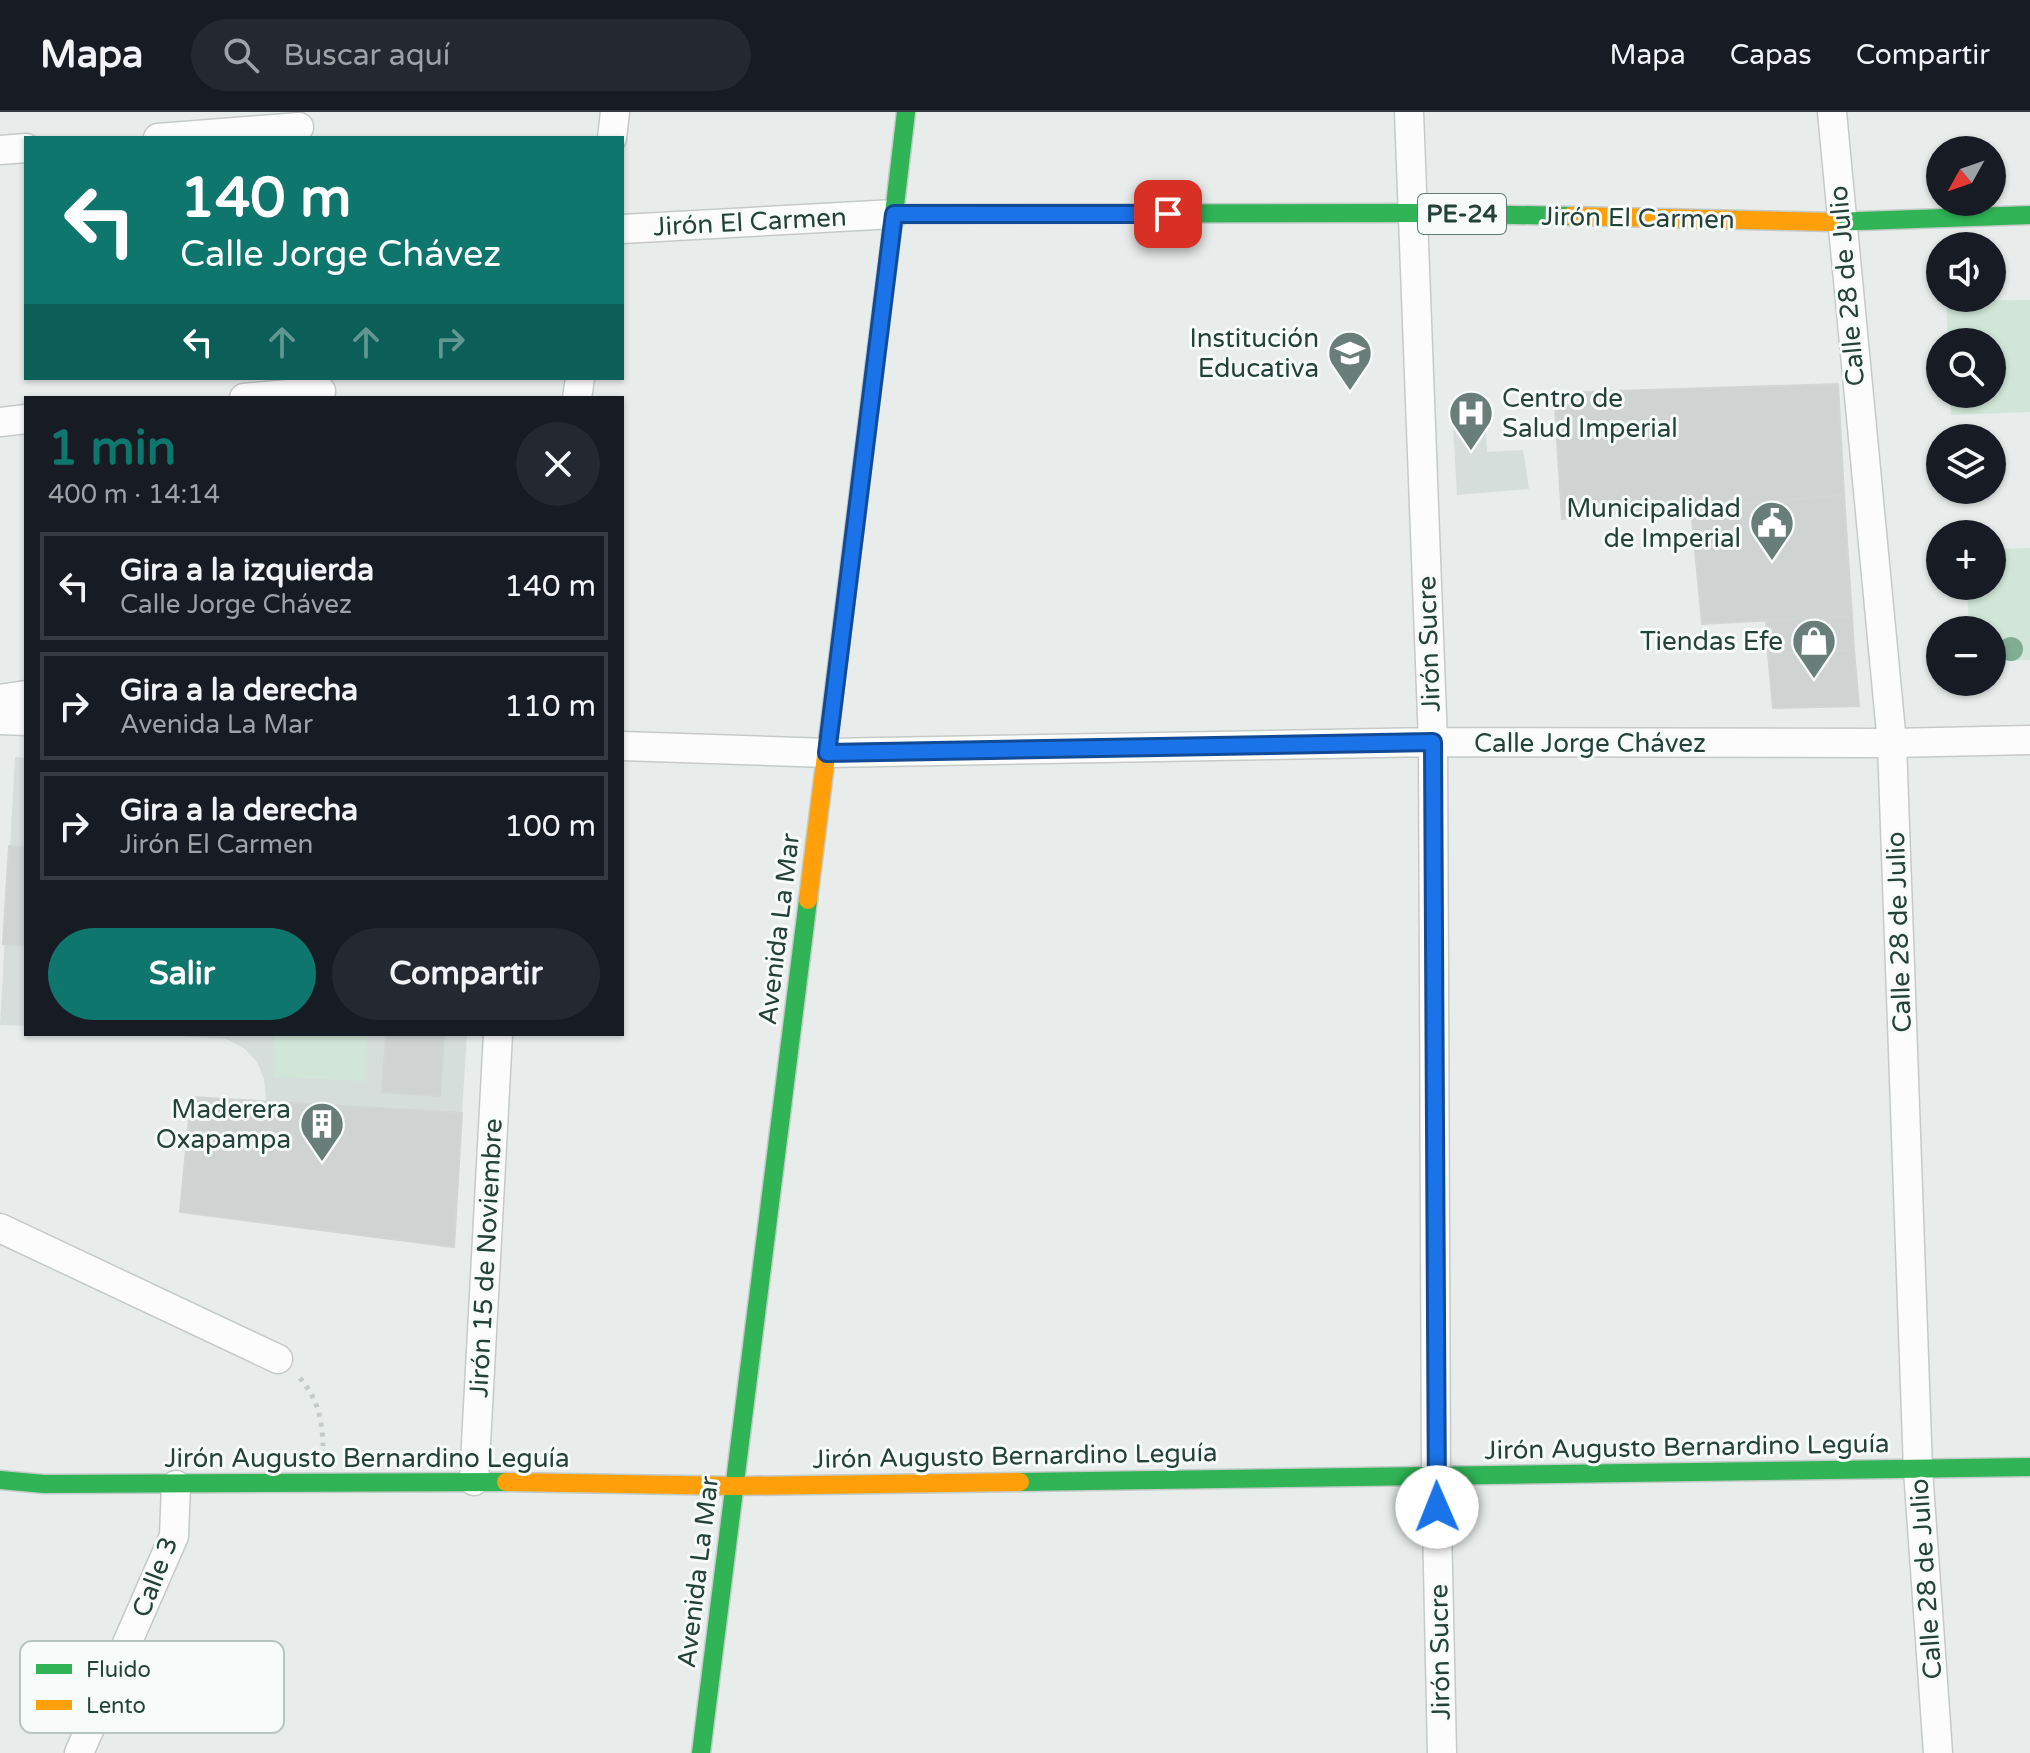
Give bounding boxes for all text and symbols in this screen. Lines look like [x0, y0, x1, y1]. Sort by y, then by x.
search box [191, 19, 751, 91]
text: Mapa [40, 32, 143, 78]
icon: search [219, 33, 263, 77]
text: Buscar aquí [283, 37, 450, 74]
text: Mapa [1609, 38, 1686, 72]
text: Capas [1730, 38, 1812, 72]
text: Compartir [1856, 38, 1990, 72]
north arrow [1926, 136, 2006, 216]
map controls [1926, 136, 2006, 696]
text: 140 m [180, 165, 351, 232]
icon: left [48, 168, 152, 272]
pin [1134, 180, 1202, 248]
street label: Calle 28 de Julio [1823, 184, 1871, 388]
icon: arrive [1146, 192, 1190, 236]
road number: PE-24 [1418, 194, 1506, 234]
street label: Jirón El Carmen [653, 201, 847, 243]
street label: Jirón El Carmen [1541, 201, 1735, 235]
button: sound [1926, 232, 2006, 312]
text: Calle Jorge Chávez [180, 233, 501, 276]
icon: left [176, 320, 220, 364]
icon: ahead [260, 320, 304, 364]
icon: ahead [344, 320, 388, 364]
icon: right [428, 320, 472, 364]
place label: Institución Educativa [1189, 323, 1319, 384]
button: search [1926, 328, 2006, 408]
school or university icon: Institución Educativa [1326, 329, 1374, 392]
place label: Centro de Salud Imperial [1502, 383, 1678, 444]
hospital icon: Centro de Salud Imperial [1447, 389, 1495, 452]
text: 1 min [48, 420, 176, 478]
button: close [516, 422, 600, 506]
button: layers [1926, 424, 2006, 504]
text: 400 m · 14:14 [48, 479, 220, 510]
place label: Municipalidad de Imperial [1566, 493, 1741, 554]
public building icon: Municipalidad de Imperial [1748, 499, 1796, 562]
button: + [1926, 520, 2006, 600]
text: Gira a la izquierda [120, 552, 374, 589]
icon: left [52, 564, 96, 608]
text: 140 m [504, 568, 596, 605]
street label: Jirón Sucre [1411, 575, 1447, 713]
text: Calle Jorge Chávez [120, 589, 352, 620]
button: − [1926, 616, 2006, 696]
shop icon: Tiendas Efe [1790, 617, 1838, 680]
place label: Tiendas Efe [1640, 626, 1783, 657]
text: Gira a la derecha [120, 672, 358, 709]
icon: right [52, 684, 96, 728]
text: 110 m [504, 688, 596, 725]
text: Avenida La Mar [120, 709, 313, 740]
street label: Calle Jorge Chávez [1474, 728, 1706, 759]
text: Gira a la derecha [120, 792, 358, 829]
icon: right [52, 804, 96, 848]
text: 100 m [504, 808, 596, 845]
text: Jirón El Carmen [120, 829, 313, 860]
street label: Avenida La Mar [752, 831, 806, 1027]
street label: Calle 28 de Julio [1880, 831, 1918, 1033]
button: Salir [48, 928, 316, 1020]
button: Compartir [332, 928, 600, 1020]
place label: Maderera Oxapampa [156, 1094, 291, 1155]
building icon: Maderera Oxapampa [298, 1100, 346, 1163]
street label: Jirón 15 de Noviembre [463, 1118, 509, 1398]
street label: Jirón Augusto Bernardino Leguía [1484, 1428, 1890, 1466]
street label: Jirón Augusto Bernardino Leguía [812, 1437, 1218, 1475]
street label: Jirón Augusto Bernardino Leguía [164, 1443, 570, 1474]
position arrow [1395, 1465, 1479, 1549]
street label: Avenida La Mar [671, 1474, 725, 1670]
street label: Calle 28 de Julio [1904, 1478, 1948, 1680]
street label: Calle 3 [126, 1532, 184, 1622]
street label: Jirón Sucre [1423, 1584, 1457, 1720]
legend [20, 1641, 284, 1733]
text: Fluido [86, 1657, 151, 1683]
text: Lento [86, 1693, 146, 1719]

